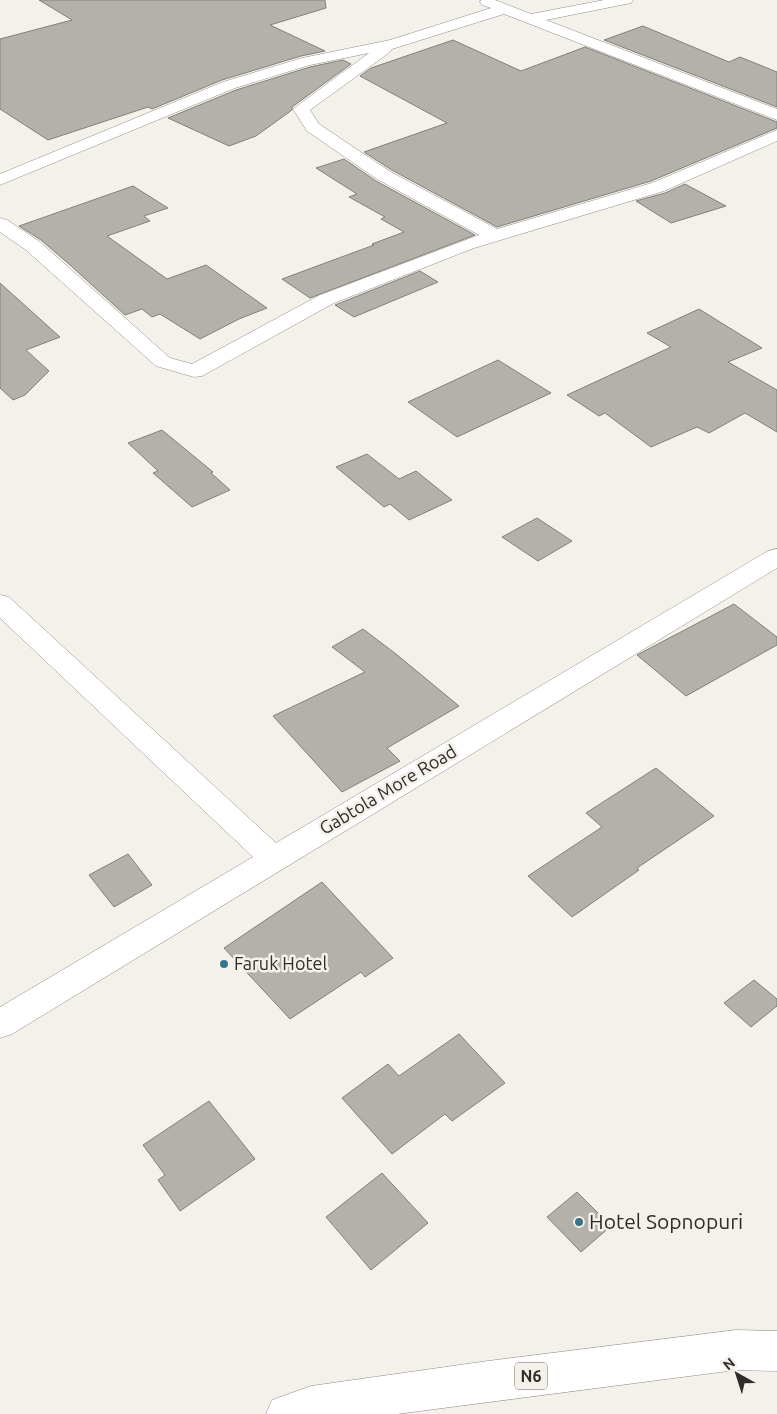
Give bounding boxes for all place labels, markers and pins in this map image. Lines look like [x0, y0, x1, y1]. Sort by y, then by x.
place label: Faruk Hotel [234, 953, 327, 973]
marker: Faruk Hotel [218, 958, 230, 970]
place label: Hotel Sopnopuri [589, 1209, 743, 1233]
marker: Hotel Sopnopuri [573, 1216, 585, 1228]

